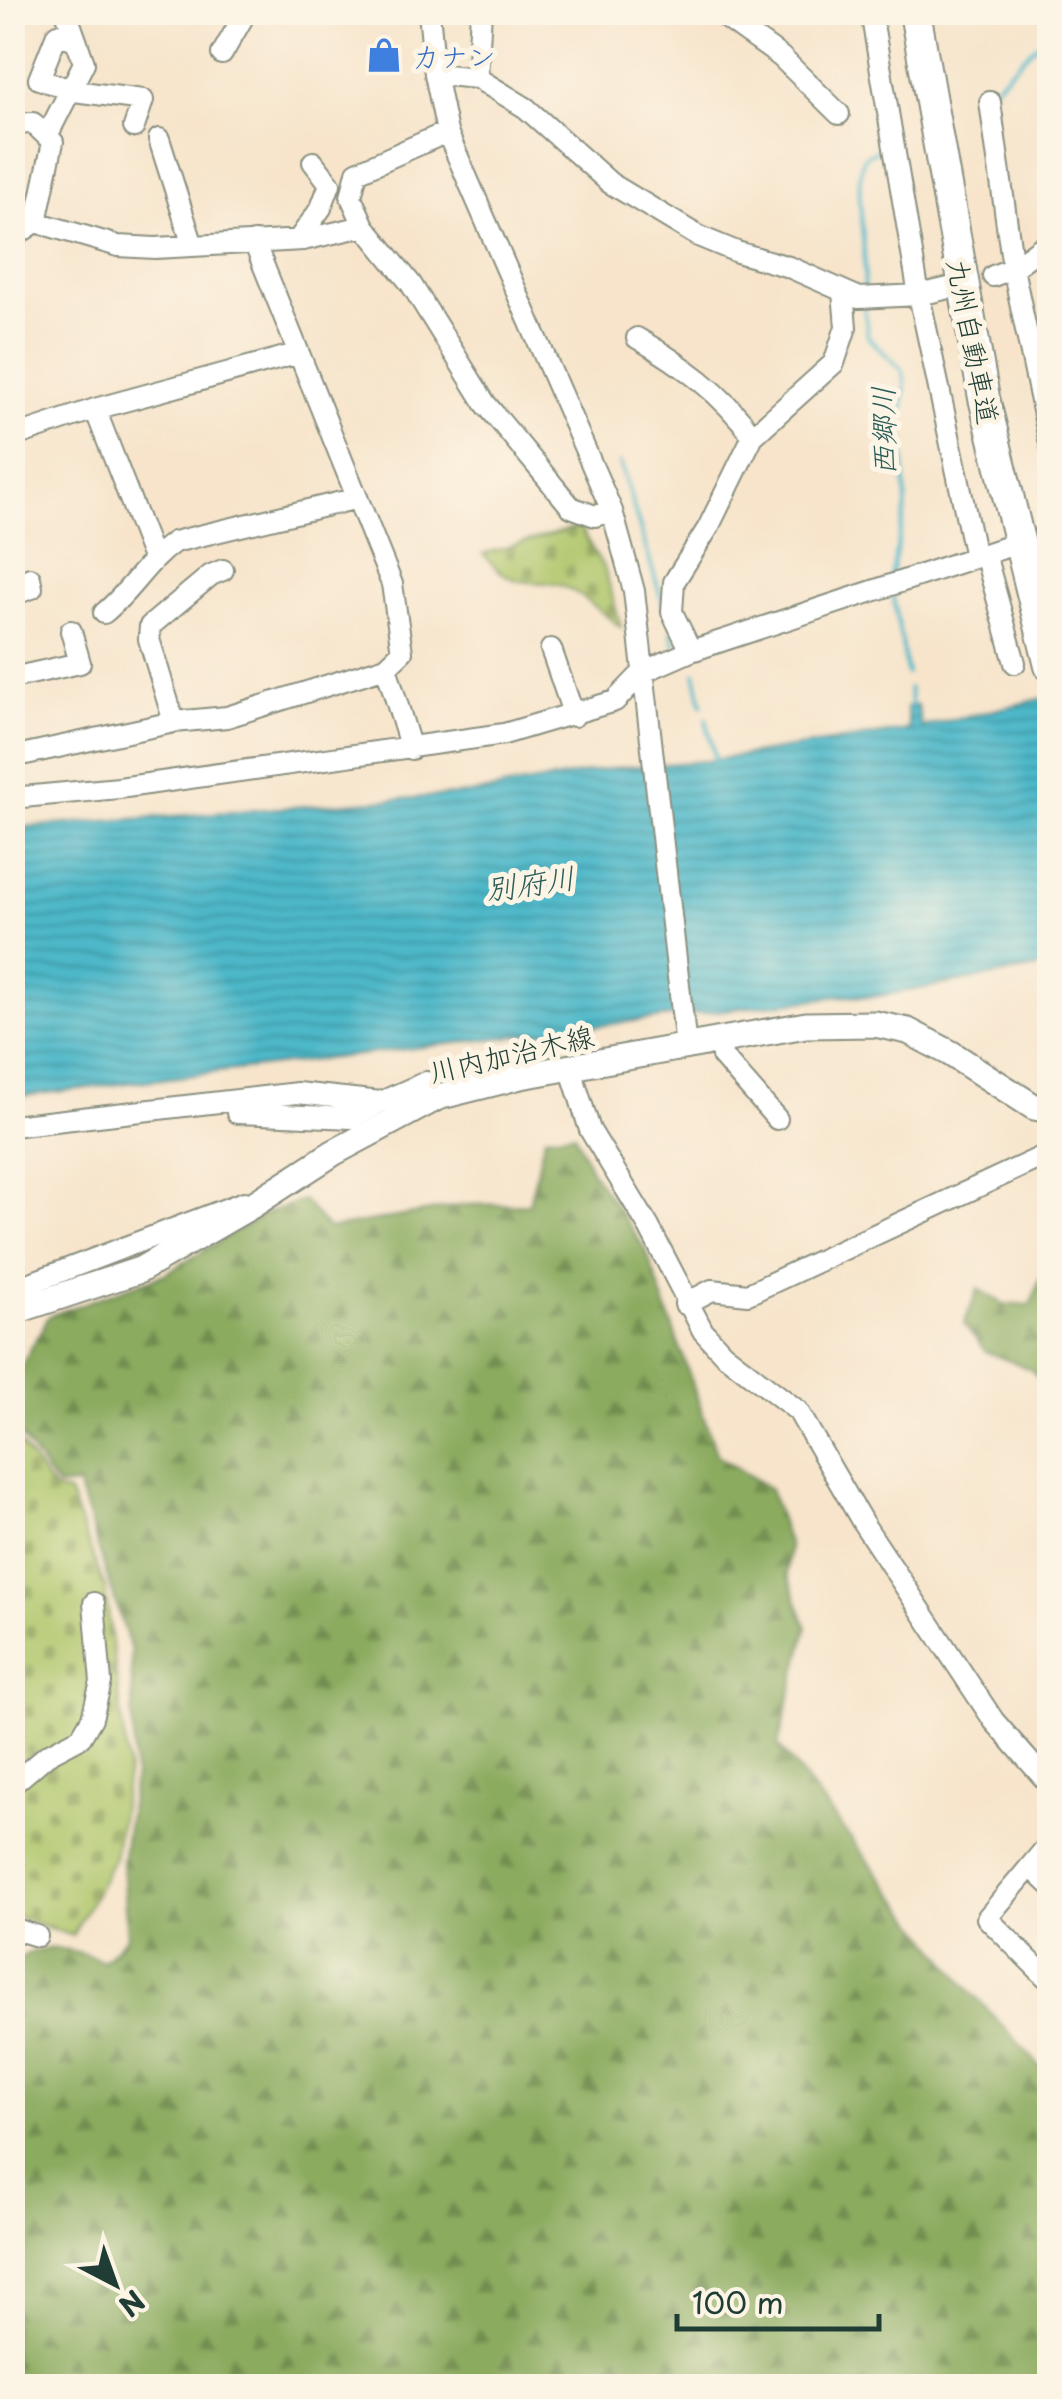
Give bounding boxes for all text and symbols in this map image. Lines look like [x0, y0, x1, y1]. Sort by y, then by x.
place label: カナン [412, 34, 496, 77]
shop icon: カナン [365, 36, 403, 74]
street label: 九州自動車道 [937, 254, 1011, 428]
water label: 西郷川 [859, 386, 905, 476]
water label: 別府川 [482, 853, 578, 911]
street label: 川内加治木線 [424, 1013, 598, 1093]
north arrow [65, 2234, 165, 2334]
scale bar [677, 2269, 880, 2331]
text: 100 m [692, 2279, 784, 2324]
text: N [110, 2280, 155, 2328]

